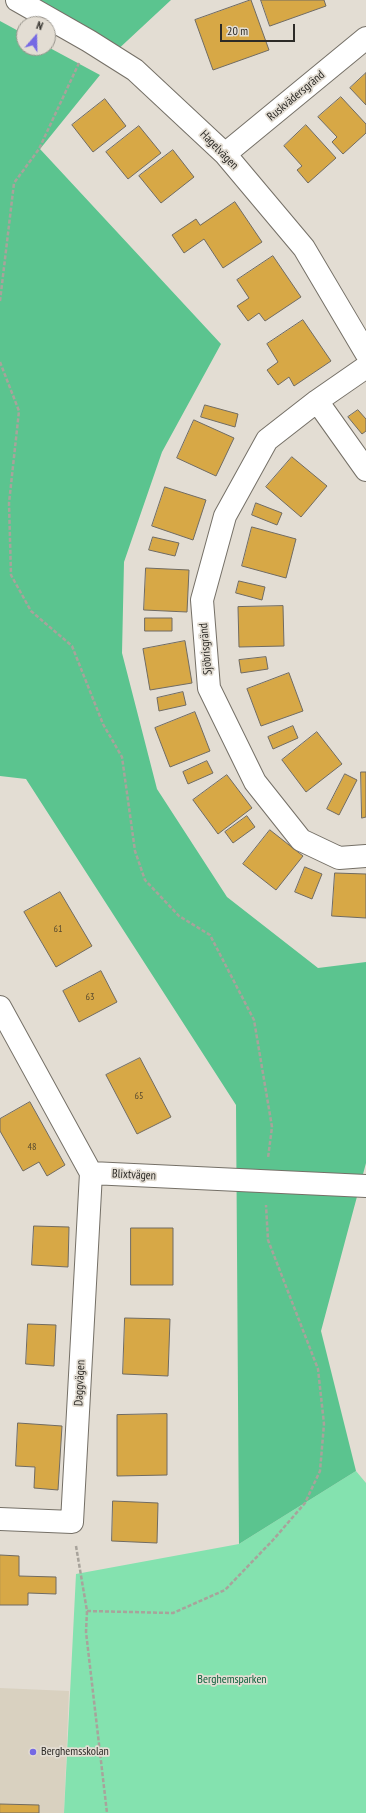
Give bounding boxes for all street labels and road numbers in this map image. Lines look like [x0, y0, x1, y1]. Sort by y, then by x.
street label: Ruskvädersgränd [264, 68, 328, 124]
street label: Hagelvägen [197, 127, 241, 173]
street label: Sjöbrisgränd [197, 623, 215, 675]
street label: Blixtvägen [112, 1167, 156, 1183]
street label: Daggvägen [72, 1359, 88, 1407]

